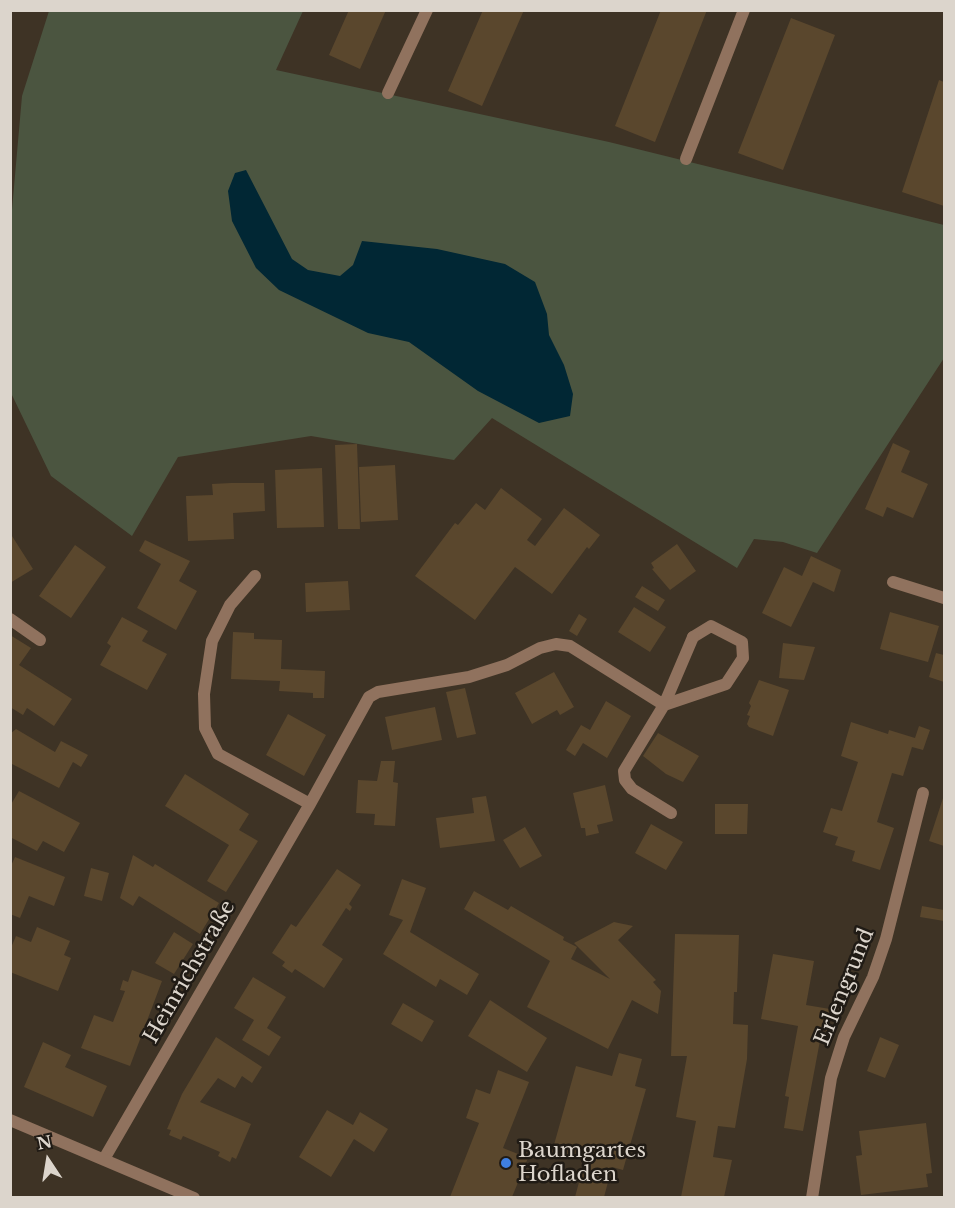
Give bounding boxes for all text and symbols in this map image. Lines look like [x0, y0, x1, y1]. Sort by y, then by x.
street label: Heinrichstraße [139, 896, 241, 1048]
street label: Erlengrund [810, 925, 880, 1049]
north arrow [18, 1130, 78, 1190]
text: N [35, 1131, 54, 1154]
place label: Baumgartes Hofladen [518, 1138, 646, 1188]
marker: Baumgartes Hofladen [499, 1156, 513, 1170]

